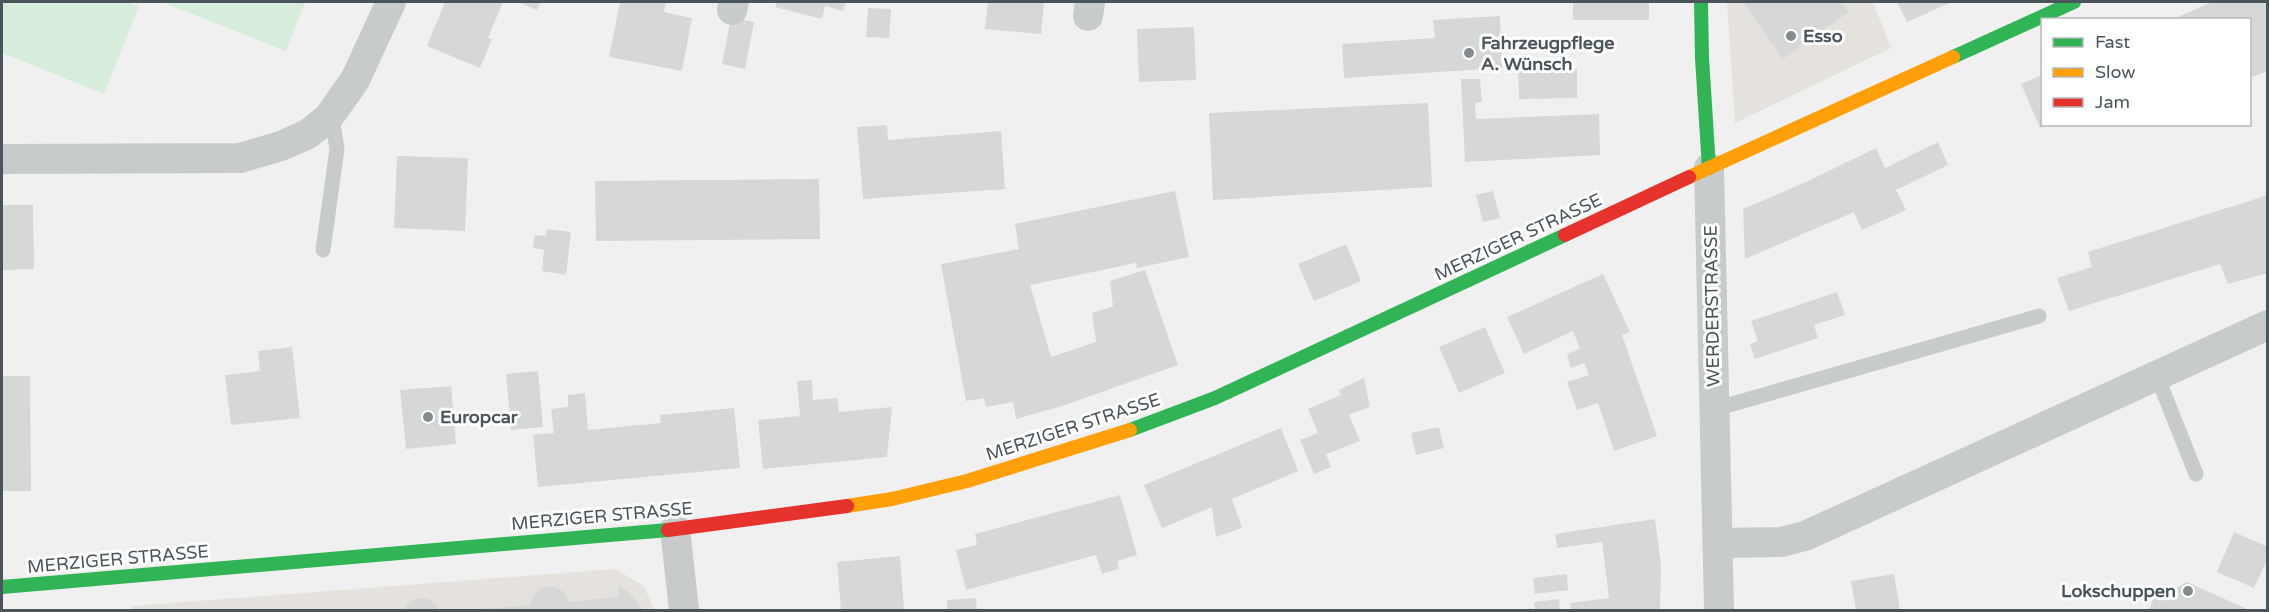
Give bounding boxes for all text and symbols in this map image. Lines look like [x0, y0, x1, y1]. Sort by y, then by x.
legend [2041, 18, 2251, 126]
place label: Esso [1803, 25, 1843, 47]
marker: Esso [1784, 29, 1798, 43]
text: Fast [2095, 31, 2130, 53]
place label: Fahrzeugpflege A. Wünsch [1481, 32, 1614, 75]
marker: Fahrzeugpflege A. Wünsch [1462, 46, 1476, 60]
text: Slow [2095, 61, 2136, 83]
text: Jam [2095, 91, 2130, 113]
street label: MERZIGER STRASSE [1431, 189, 1605, 285]
street label: WERDERSTRASSE [1700, 225, 1724, 387]
street label: MERZIGER STRASSE [983, 388, 1163, 466]
place label: Europcar [440, 406, 519, 428]
marker: Europcar [421, 410, 435, 424]
street label: MERZIGER STRASSE [510, 497, 694, 535]
street label: MERZIGER STRASSE [26, 540, 210, 578]
place label: Lokschuppen [2061, 580, 2176, 602]
marker: Lokschuppen [2181, 584, 2195, 598]

